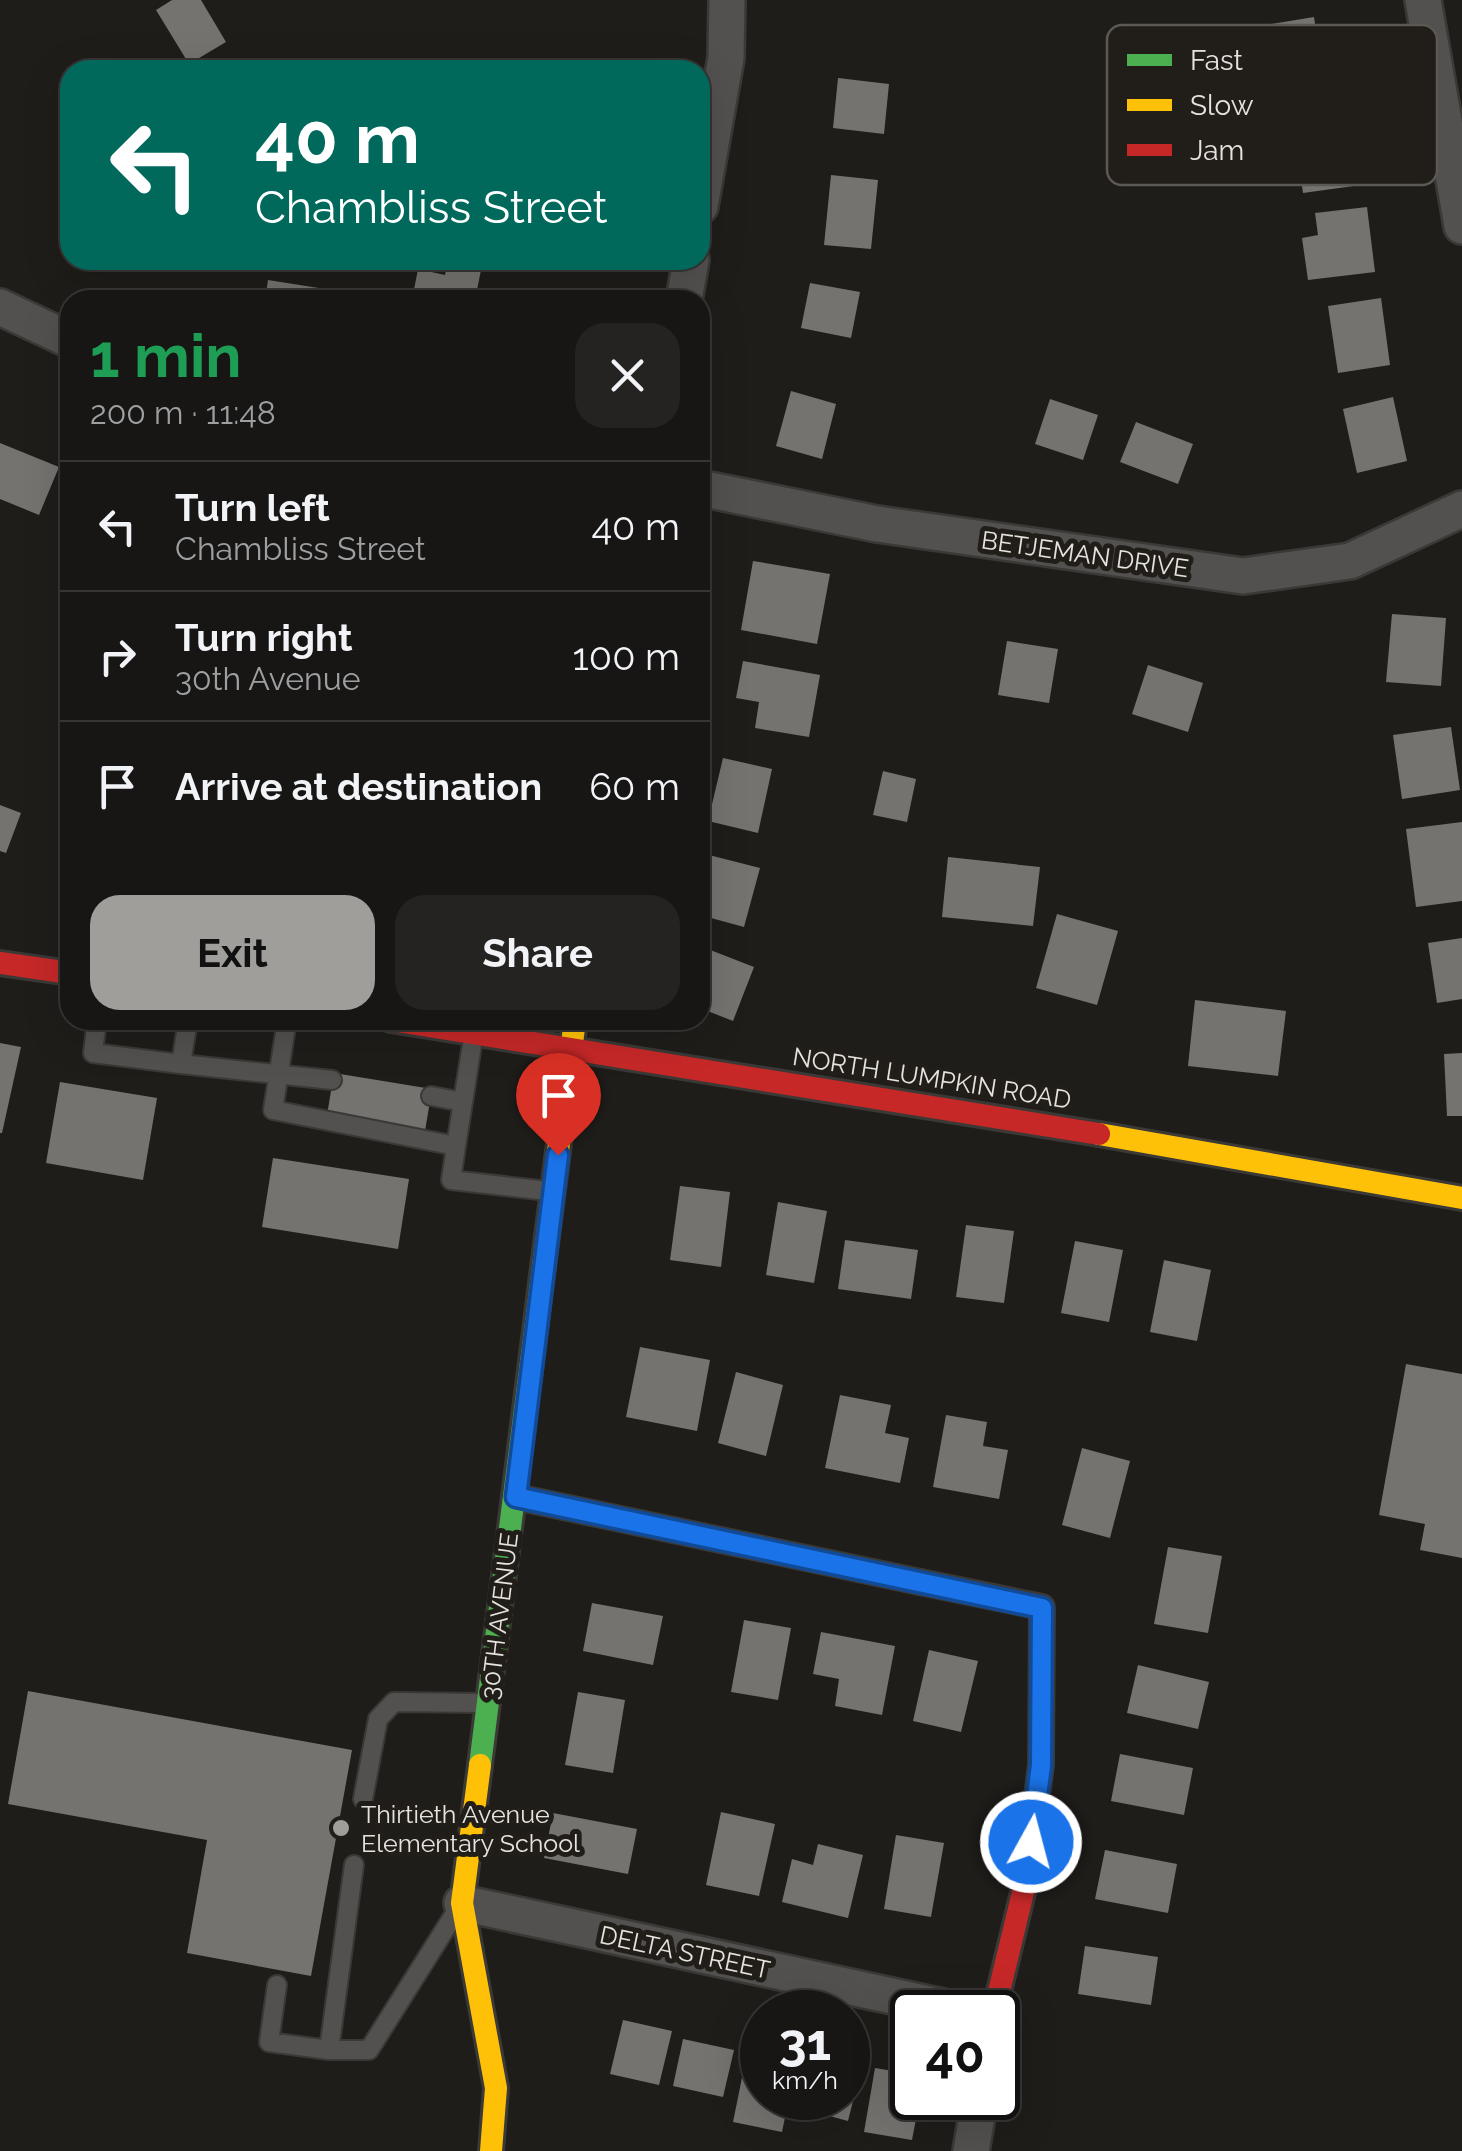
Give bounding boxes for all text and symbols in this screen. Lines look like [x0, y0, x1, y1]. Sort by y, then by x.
legend [1107, 25, 1437, 185]
text: Fast [1190, 44, 1243, 77]
text: Slow [1190, 89, 1254, 122]
text: 40 m [255, 97, 420, 179]
icon: left [90, 100, 220, 230]
text: Jam [1190, 134, 1244, 167]
text: Chambliss Street [255, 181, 608, 234]
text: 1 min [90, 321, 241, 391]
button: close [575, 323, 680, 428]
text: 200 m · 11:48 [90, 394, 276, 431]
text: Turn left [175, 485, 330, 530]
icon: left [90, 499, 145, 554]
text: 40 m [591, 504, 680, 549]
street label: BETJEMAN DRIVE [979, 525, 1191, 583]
text: Chambliss Street [175, 530, 426, 567]
text: Turn right [175, 615, 352, 660]
icon: right [90, 629, 145, 684]
text: 100 m [573, 634, 680, 679]
text: 30th Avenue [175, 660, 361, 697]
icon: arrive [90, 759, 145, 814]
text: Arrive at destination [175, 764, 542, 809]
text: 60 m [589, 764, 680, 809]
button: Exit [90, 895, 375, 1010]
button: Share [395, 895, 680, 1010]
street label: NORTH LUMPKIN ROAD [791, 1041, 1073, 1115]
pin [516, 1053, 601, 1156]
icon: arrive [531, 1068, 586, 1123]
street label: 30TH AVENUE [474, 1531, 524, 1701]
position arrow [979, 1790, 1083, 1894]
place label: Thirtieth Avenue Elementary School [361, 1799, 580, 1858]
marker: Thirtieth Avenue Elementary School [330, 1817, 352, 1839]
street label: DELTA STREET [597, 1919, 773, 1985]
speed limit sign: 40 [890, 1990, 1020, 2120]
text: 31 [779, 2013, 831, 2072]
text: km/h [772, 2065, 838, 2095]

